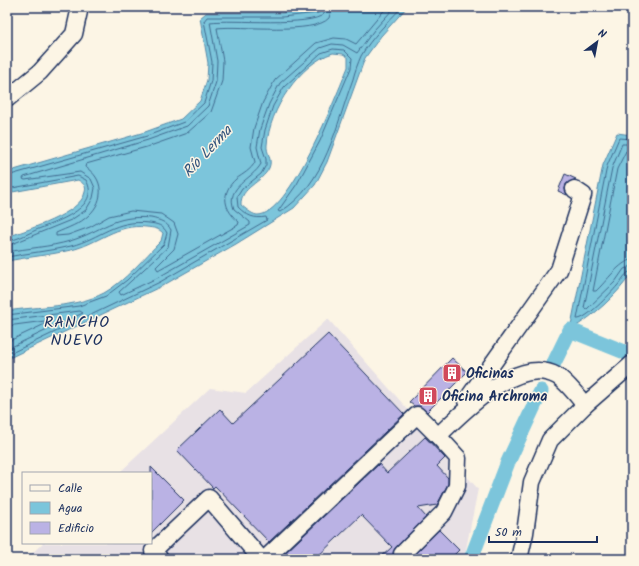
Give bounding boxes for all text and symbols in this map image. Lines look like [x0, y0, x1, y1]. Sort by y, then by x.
north arrow [577, 22, 617, 62]
text: N [594, 25, 610, 44]
water label: Río Lerma [177, 119, 239, 183]
district label: RANCHO NUEVO [44, 310, 110, 353]
building icon: Oficinas [441, 362, 463, 384]
place label: Oficinas [466, 363, 514, 385]
building icon: Oficina Archroma [417, 385, 439, 407]
place label: Oficina Archroma [442, 386, 547, 408]
legend [22, 472, 152, 544]
text: Calle [58, 479, 83, 498]
text: Agua [58, 499, 83, 518]
scale bar [489, 518, 597, 544]
text: Edificio [58, 519, 94, 538]
text: 50 m [495, 523, 522, 542]

